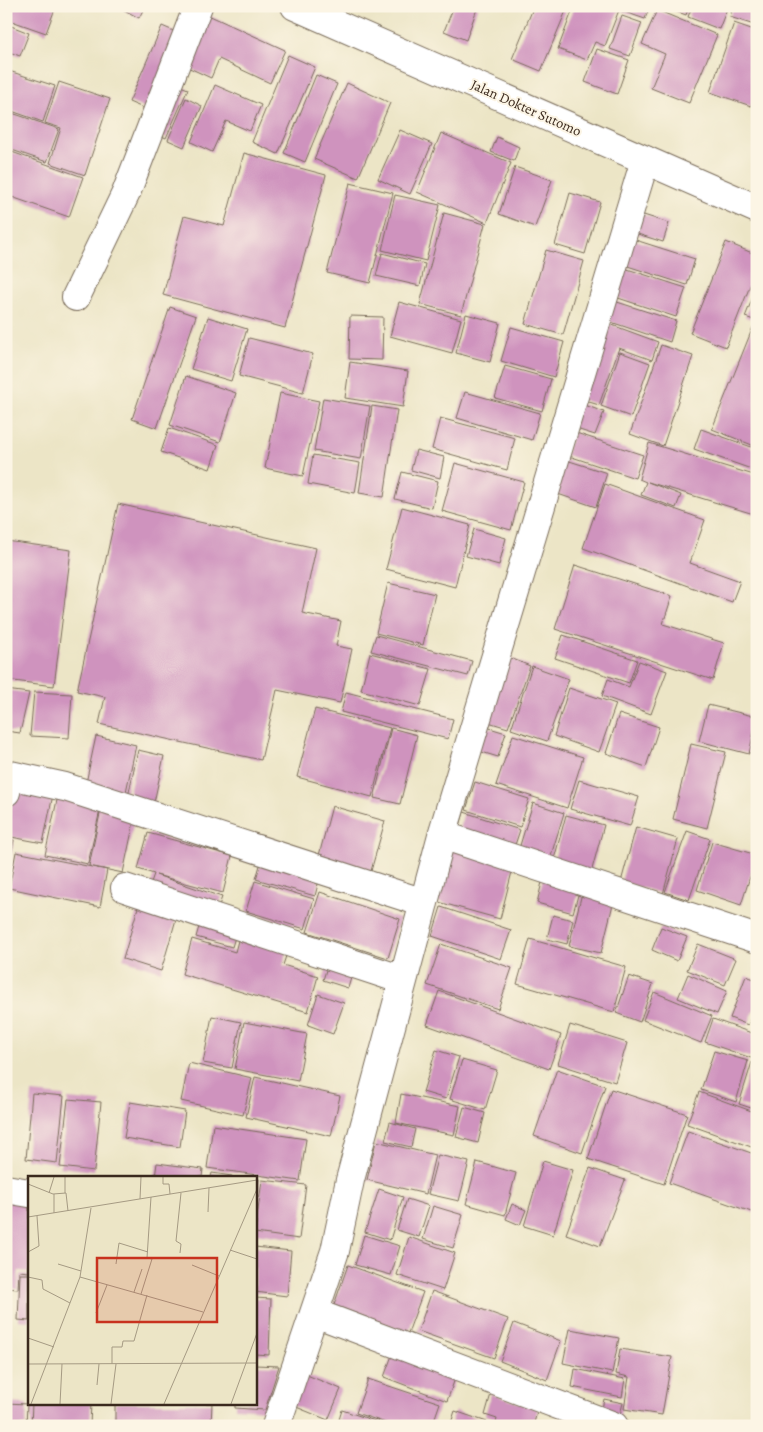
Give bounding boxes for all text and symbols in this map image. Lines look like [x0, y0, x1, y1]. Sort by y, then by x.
street label: Jalan Dokter Sutomo [468, 75, 584, 141]
inset map [28, 1176, 256, 1404]

